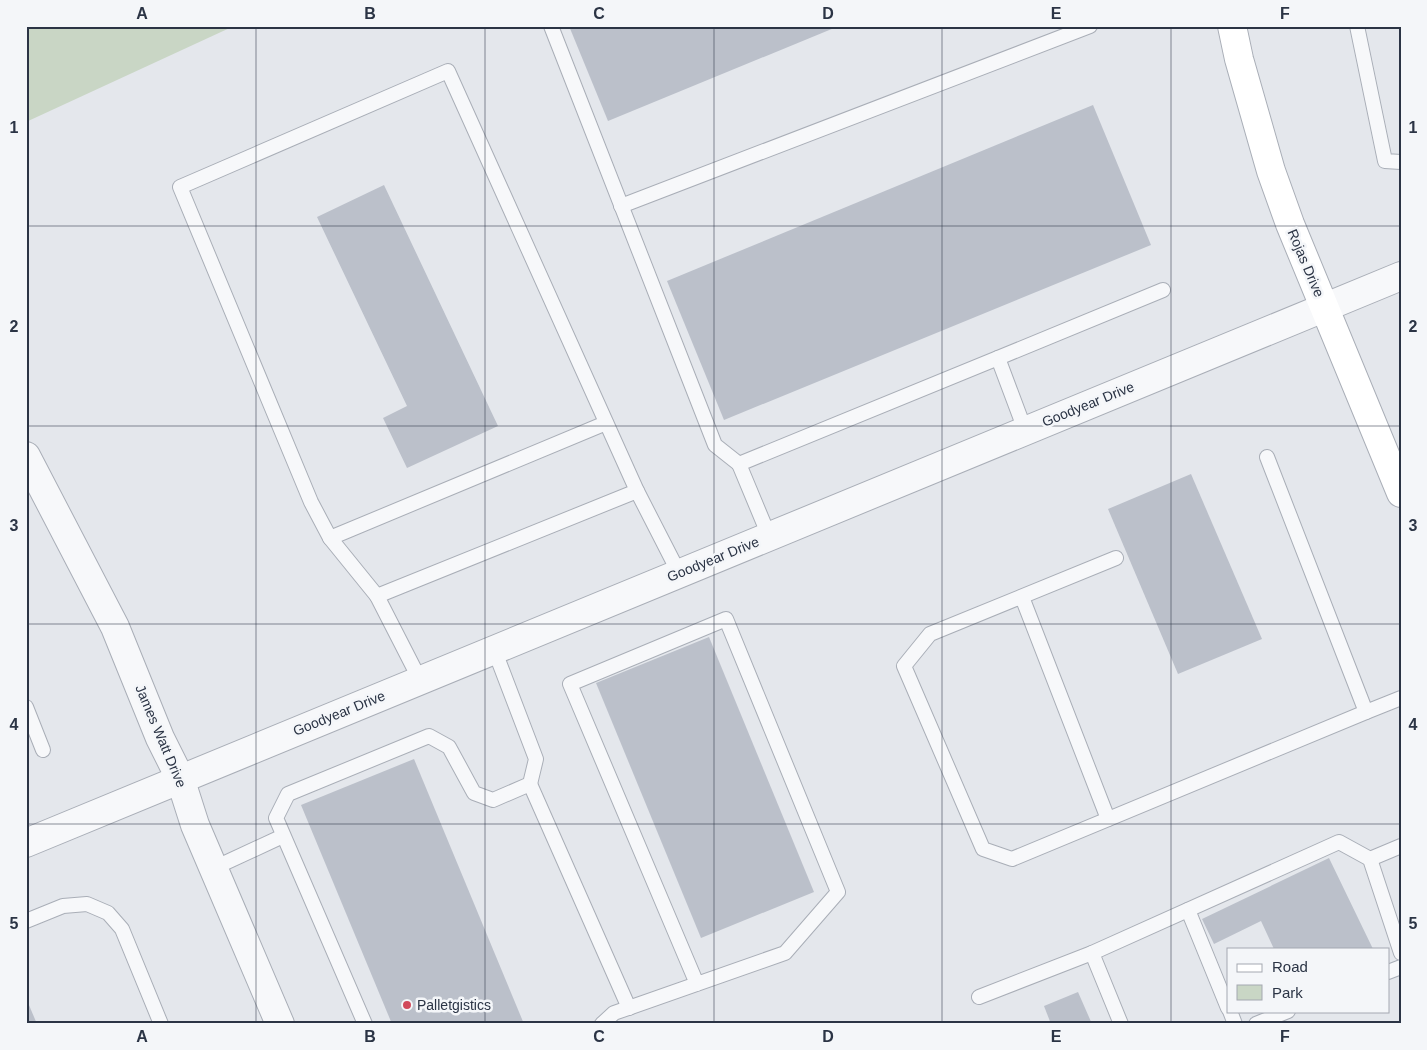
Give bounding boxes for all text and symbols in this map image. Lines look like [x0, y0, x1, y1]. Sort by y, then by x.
text: A [136, 5, 148, 22]
text: B [364, 5, 376, 22]
text: C [593, 5, 605, 22]
text: D [822, 5, 834, 22]
text: E [1051, 5, 1062, 22]
text: F [1280, 5, 1290, 22]
text: 1 [10, 119, 19, 136]
text: 1 [1409, 119, 1418, 136]
street label: Rojas Drive [1284, 227, 1328, 300]
text: 2 [10, 318, 19, 335]
text: 2 [1409, 318, 1418, 335]
street label: Goodyear Drive [1040, 378, 1137, 430]
text: 3 [10, 517, 19, 534]
text: 3 [1409, 517, 1418, 534]
street label: Goodyear Drive [665, 533, 762, 585]
street label: James Watt Drive [132, 682, 190, 790]
street label: Goodyear Drive [291, 687, 388, 739]
text: 4 [10, 716, 19, 733]
text: 4 [1409, 716, 1418, 733]
text: 5 [10, 915, 19, 932]
text: 5 [1409, 915, 1418, 932]
legend [1227, 948, 1390, 1012]
text: Road [1272, 958, 1308, 975]
text: Park [1272, 984, 1303, 1001]
place label: Palletgistics [417, 997, 491, 1013]
marker: Palletgistics [401, 999, 413, 1011]
text: A [136, 1028, 148, 1045]
text: B [364, 1028, 376, 1045]
text: C [593, 1028, 605, 1045]
text: D [822, 1028, 834, 1045]
text: E [1051, 1028, 1062, 1045]
text: F [1280, 1028, 1290, 1045]

